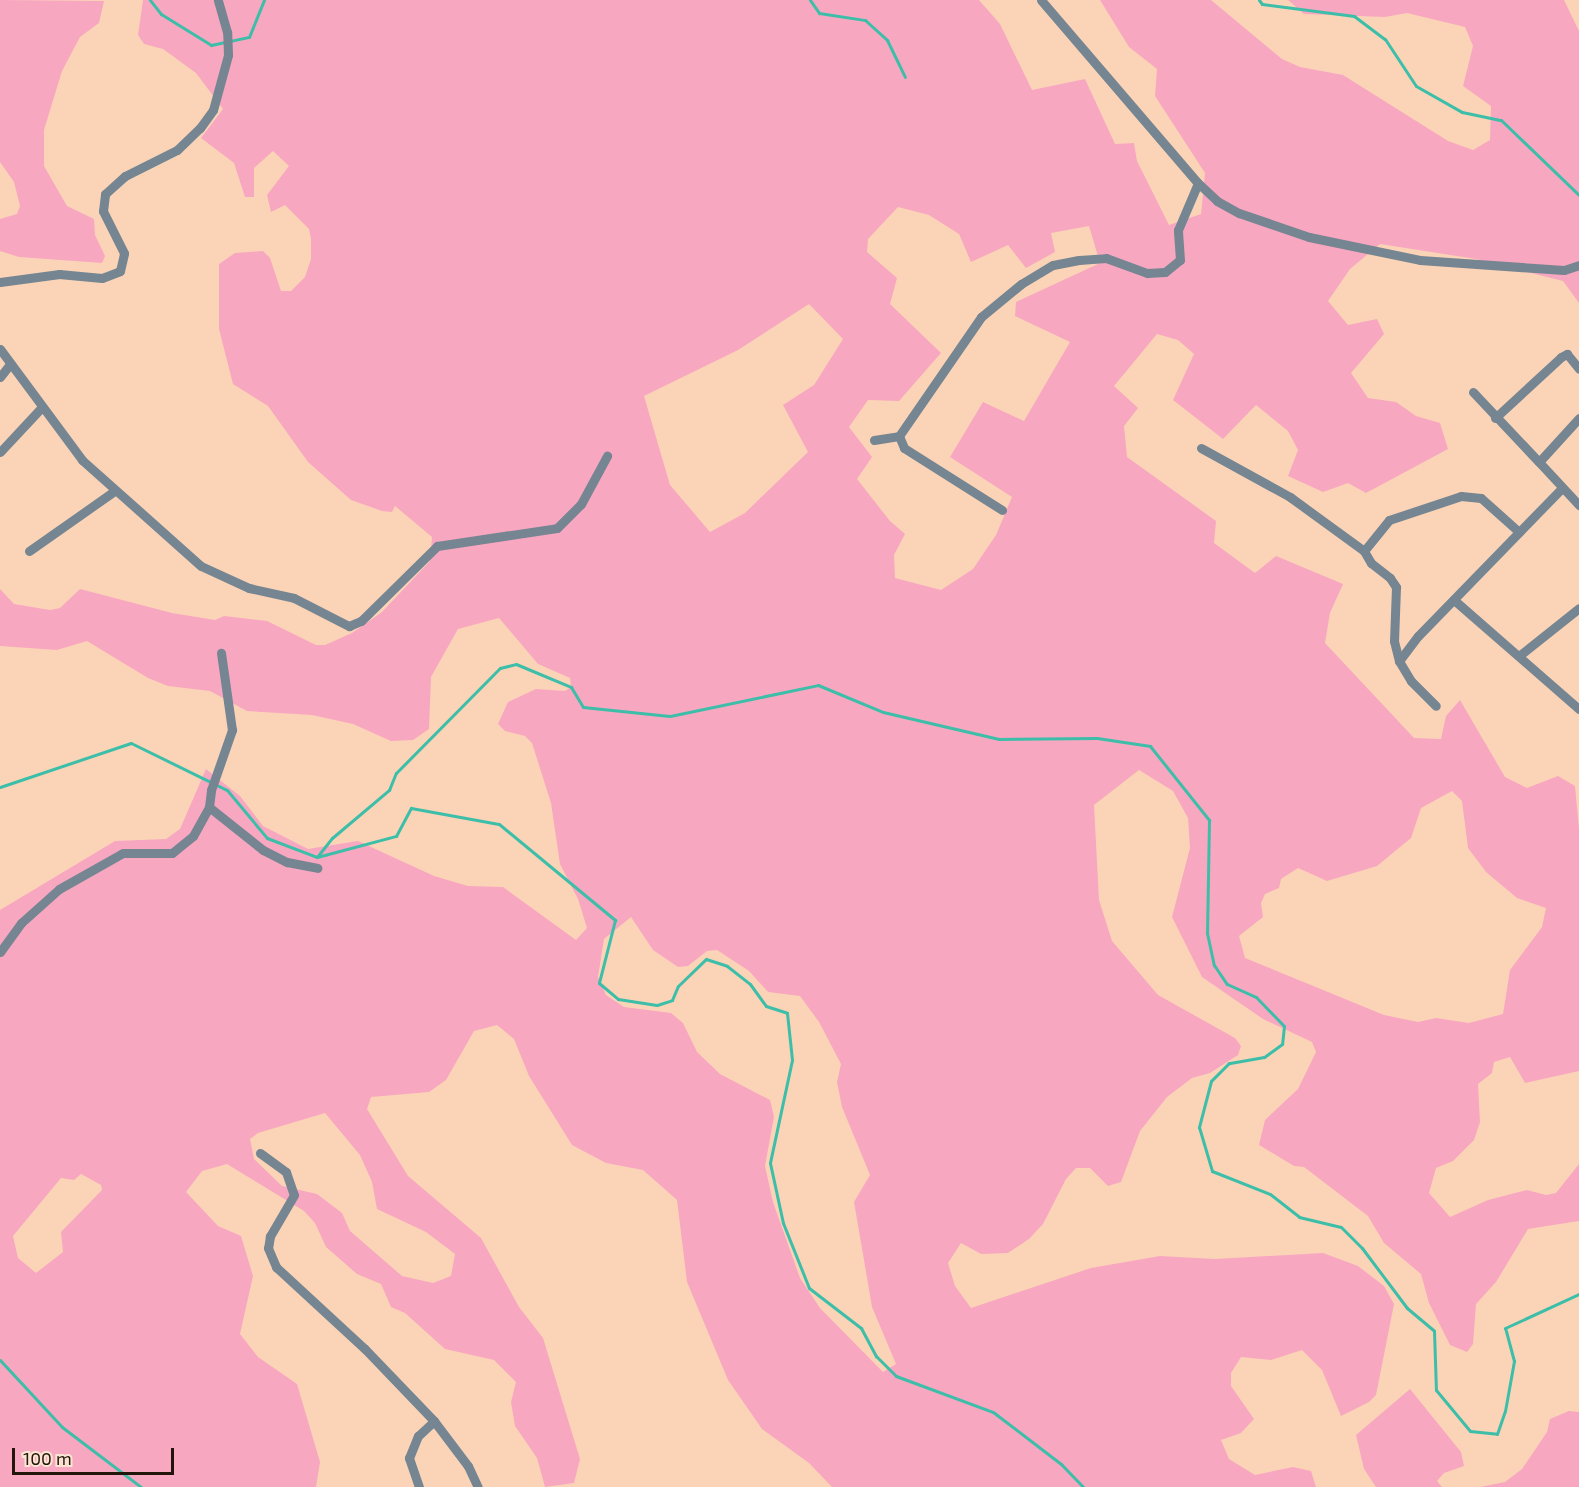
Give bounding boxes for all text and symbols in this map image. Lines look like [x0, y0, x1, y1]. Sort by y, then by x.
scale bar [15, 1436, 177, 1474]
text: 100 m [23, 1447, 72, 1469]

